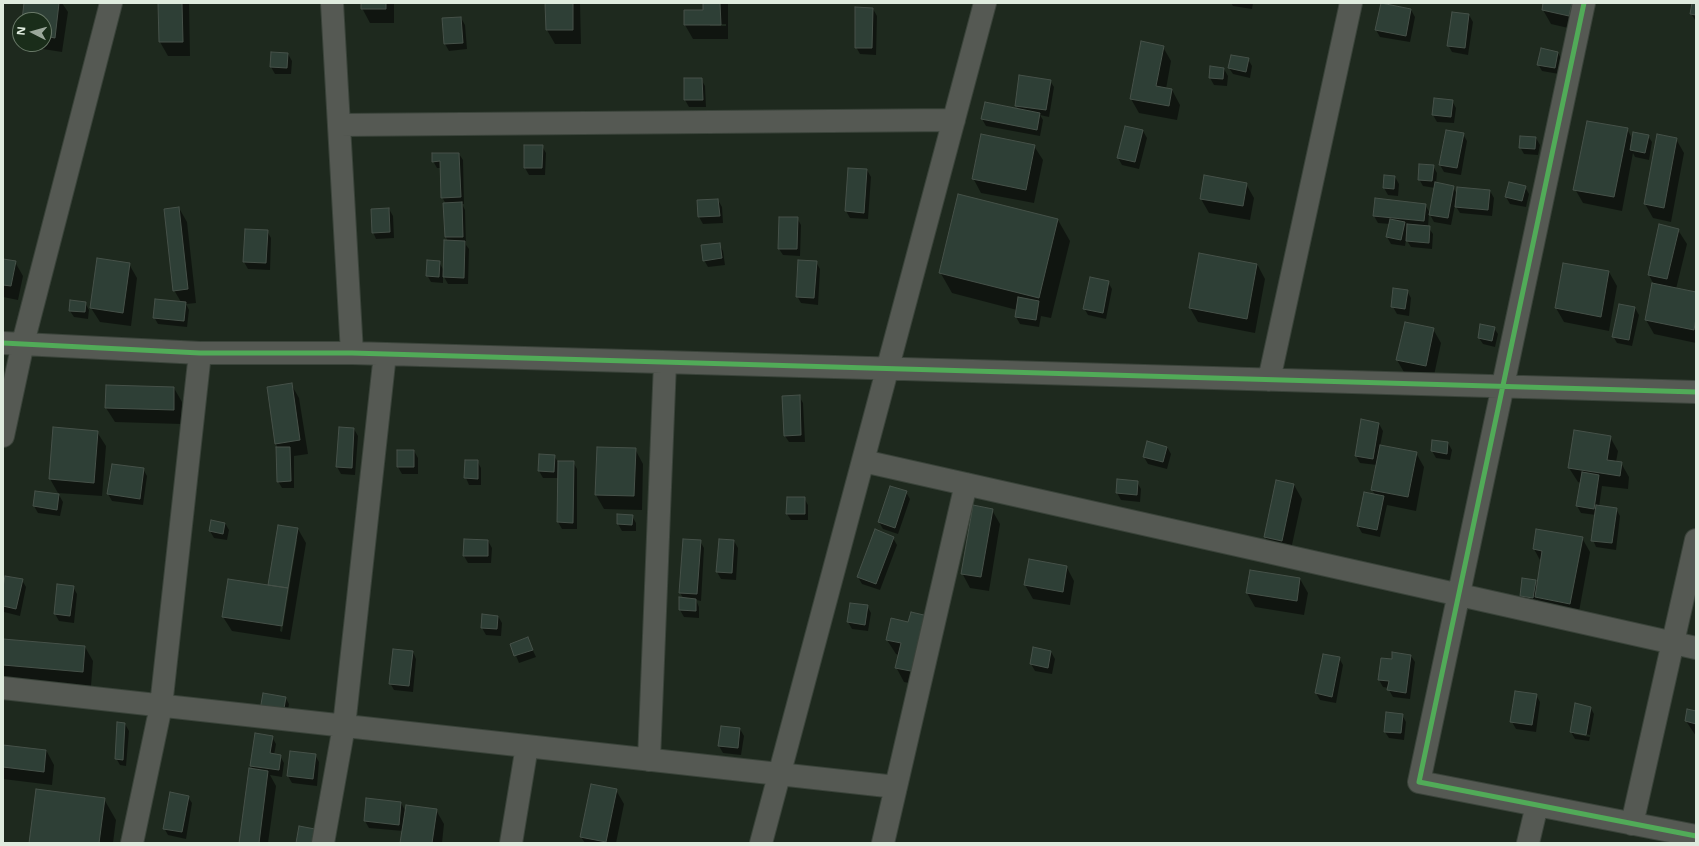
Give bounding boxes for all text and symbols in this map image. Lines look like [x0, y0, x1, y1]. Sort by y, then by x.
north arrow [12, 12, 52, 52]
text: N [13, 26, 28, 36]

